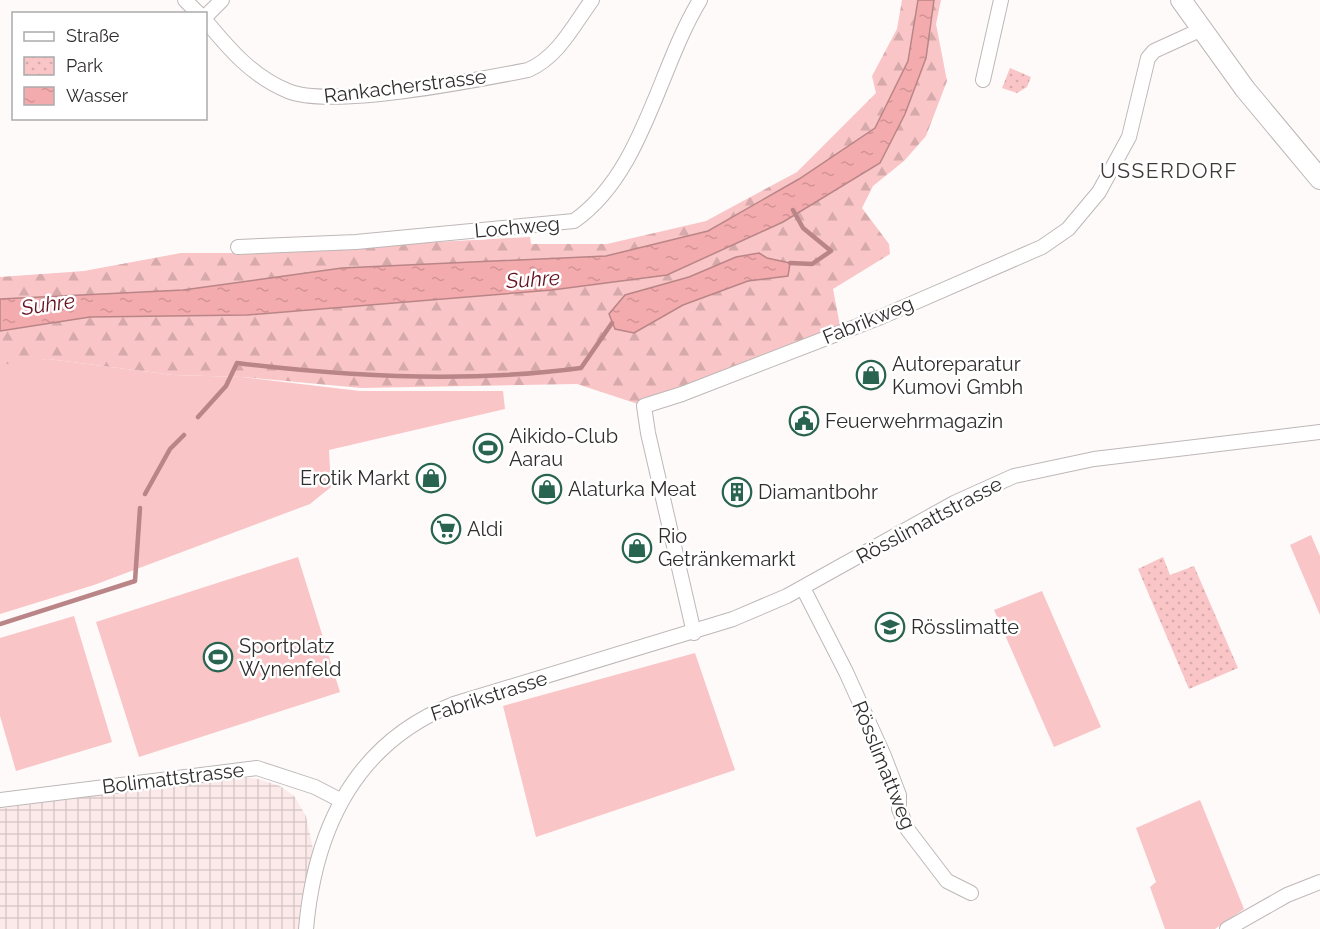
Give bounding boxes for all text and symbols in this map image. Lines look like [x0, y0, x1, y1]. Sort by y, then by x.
legend [12, 12, 207, 120]
text: Straße [66, 25, 120, 46]
text: Park [66, 55, 103, 76]
street label: Rankacherstrasse [322, 64, 488, 108]
text: Wasser [66, 85, 129, 106]
district label: USSERDORF [1100, 158, 1238, 183]
street label: Lochweg [473, 211, 561, 243]
water label: Suhre [504, 265, 561, 293]
water label: Suhre [19, 288, 76, 320]
street label: Fabrikweg [819, 291, 917, 349]
place label: Autoreparatur Kumovi Gmbh [892, 352, 1023, 399]
shop icon: Autoreparatur Kumovi Gmbh [855, 359, 887, 391]
public building icon: Feuerwehrmagazin [788, 405, 820, 437]
place label: Feuerwehrmagazin [825, 409, 1003, 433]
place label: Aikido-Club Aarau [509, 424, 618, 471]
sports icon: Aikido-Club Aarau [472, 432, 504, 464]
shop icon: Erotik Markt [415, 462, 447, 494]
place label: Erotik Markt [300, 466, 410, 490]
street label: Rösslimattstrasse [852, 471, 1006, 569]
shop icon: Alaturka Meat [531, 473, 563, 505]
building icon: Diamantbohr [721, 476, 753, 508]
place label: Alaturka Meat [568, 477, 697, 501]
place label: Diamantbohr [758, 480, 878, 504]
supermarket icon: Aldi [430, 513, 462, 545]
place label: Aldi [467, 517, 503, 541]
place label: Rio Getränkemarkt [658, 524, 796, 571]
shop icon: Rio Getränkemarkt [621, 532, 653, 564]
school or university icon: Rösslimatte [874, 611, 906, 643]
place label: Rösslimatte [911, 615, 1019, 639]
place label: Sportplatz Wynenfeld [239, 634, 341, 681]
sports icon: Sportplatz Wynenfeld [202, 641, 234, 673]
street label: Fabrikstrasse [428, 666, 550, 726]
street label: Rösslimattweg [847, 697, 921, 833]
street label: Bolimattstrasse [101, 757, 246, 799]

